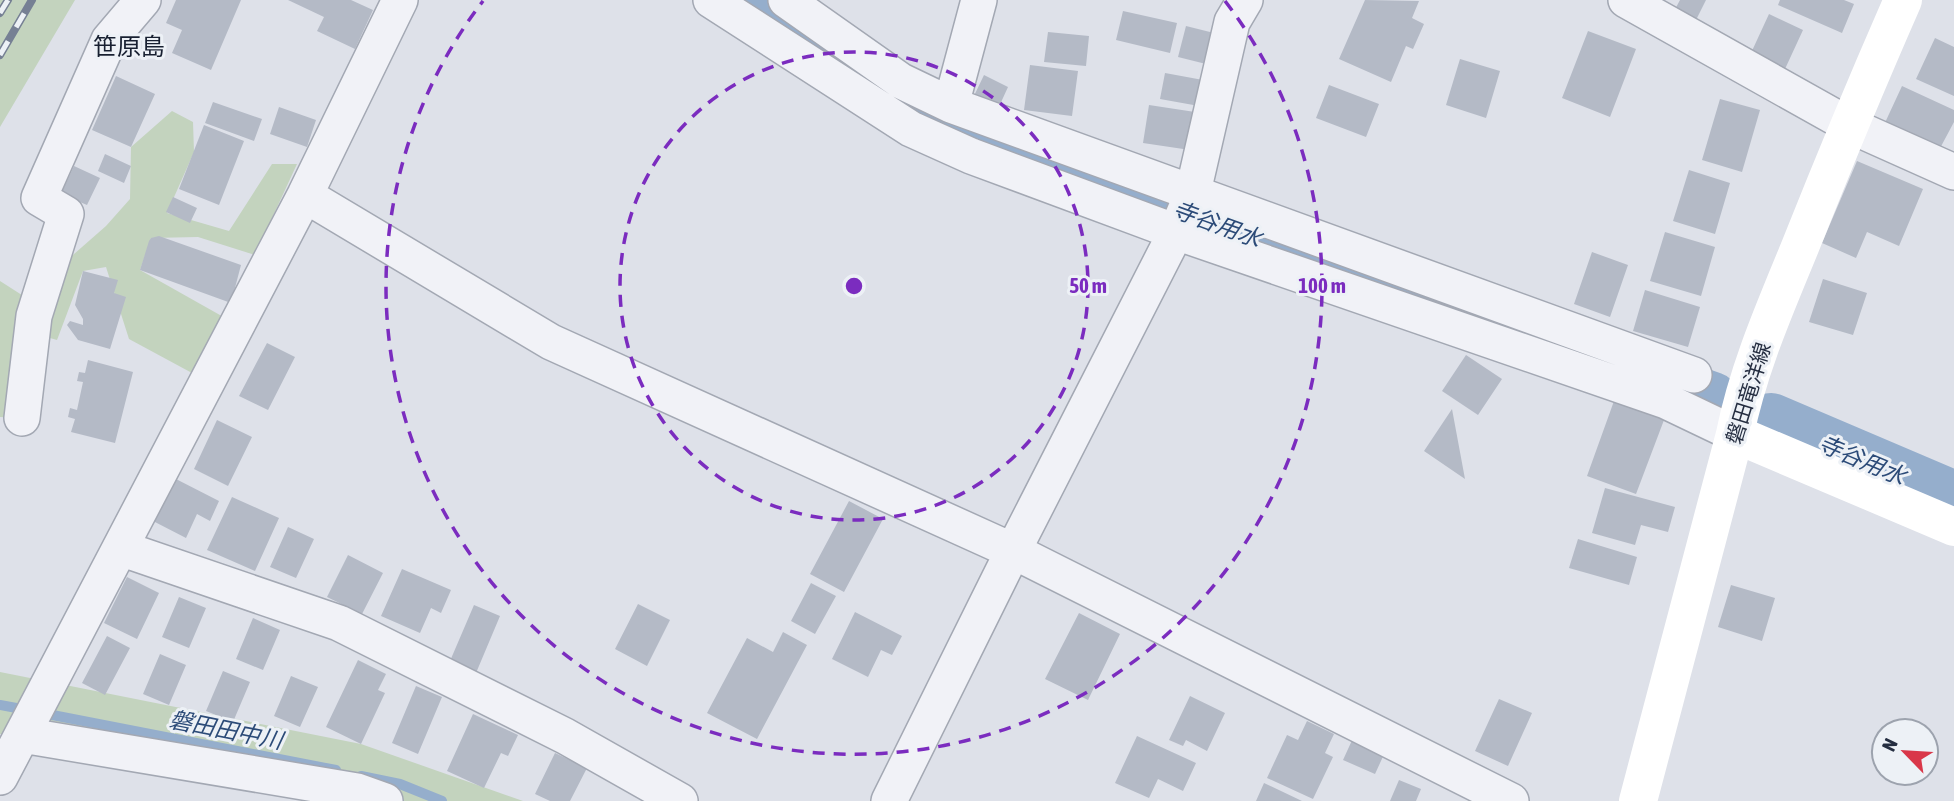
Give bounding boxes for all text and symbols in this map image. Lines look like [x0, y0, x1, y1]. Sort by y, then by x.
district label: 笹原島 [93, 33, 165, 60]
water label: 寺谷用水 [1169, 196, 1267, 253]
text: 50 m [1069, 273, 1107, 297]
text: 100 m [1298, 273, 1346, 297]
centre of rings [842, 274, 866, 298]
street label: 磐田竜洋線 [1721, 339, 1775, 447]
water label: 寺谷用水 [1815, 430, 1912, 491]
water label: 磐田田中川 [167, 706, 288, 754]
north arrow [1870, 717, 1940, 787]
text: N [1877, 735, 1902, 755]

